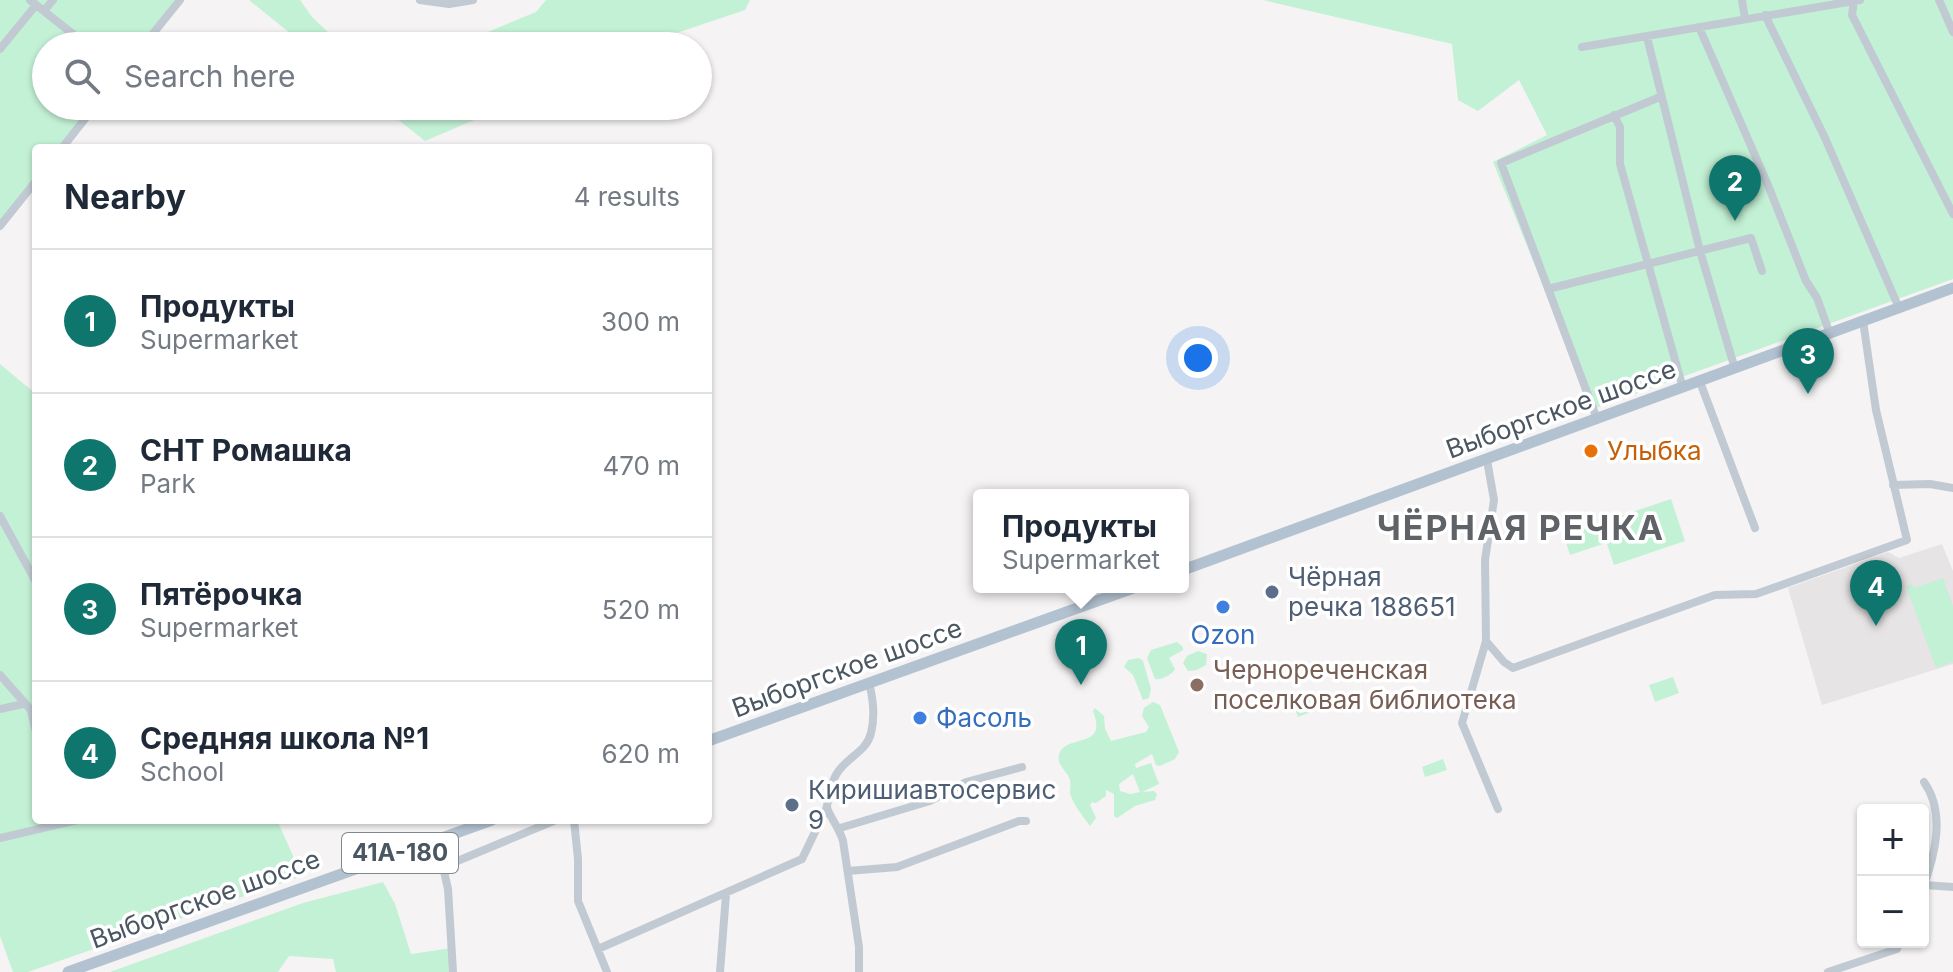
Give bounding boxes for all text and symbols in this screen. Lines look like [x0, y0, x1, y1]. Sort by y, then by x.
search box [32, 32, 712, 120]
icon: search [60, 54, 104, 98]
text: Search here [124, 58, 296, 94]
pin: 2 [1709, 155, 1761, 221]
text: Nearby [64, 176, 186, 217]
text: 4 results [574, 181, 680, 212]
text: Продукты [140, 288, 295, 324]
text: 1 [84, 306, 96, 337]
text: 300 m [601, 306, 680, 337]
text: Supermarket [140, 324, 298, 355]
pin: 3 [1782, 328, 1834, 394]
your location [1178, 338, 1218, 378]
street label: Выборгское шоссе [1442, 353, 1680, 465]
text: СНТ Ромашка [140, 432, 352, 468]
place label: Улыбка [1607, 435, 1702, 466]
marker: Улыбка [1582, 442, 1600, 460]
text: 2 [82, 450, 98, 481]
text: 470 m [602, 450, 680, 481]
text: Park [140, 468, 196, 499]
popup [973, 489, 1189, 593]
district label: ЧЁРНАЯ РЕЧКА [1377, 507, 1665, 548]
text: Продукты [1002, 508, 1157, 544]
text: Supermarket [1002, 544, 1160, 575]
pin: 4 [1850, 560, 1902, 626]
place label: Чёрная речка 188651 [1288, 561, 1456, 622]
text: Пятёрочка [140, 576, 303, 612]
marker: Чёрная речка 188651 [1263, 583, 1281, 601]
text: 3 [82, 594, 98, 625]
text: 520 m [602, 594, 680, 625]
marker: Ozon [1214, 598, 1232, 616]
text: Supermarket [140, 612, 298, 643]
street label: Выборгское шоссе [728, 612, 966, 724]
pin: 1 [1055, 619, 1107, 685]
place label: Ozon [1191, 619, 1255, 650]
place label: Чернореченская поселковая библиотека [1213, 654, 1517, 715]
marker: Чернореченская поселковая библиотека [1188, 676, 1206, 694]
place label: Фасоль [936, 702, 1032, 733]
marker: Фасоль [911, 709, 929, 727]
text: Средняя школа №1 [140, 720, 429, 756]
text: 4 [81, 738, 99, 769]
text: 620 m [602, 738, 680, 769]
text: School [140, 756, 224, 787]
place label: Киришиавтосервис 9 [808, 774, 1056, 835]
marker: Киришиавтосервис 9 [783, 796, 801, 814]
map controls [1857, 804, 1929, 948]
button: + [1857, 804, 1929, 876]
road number: 41А-180 [342, 833, 458, 873]
street label: Выборгское шоссе [86, 843, 324, 955]
button: − [1857, 876, 1929, 948]

